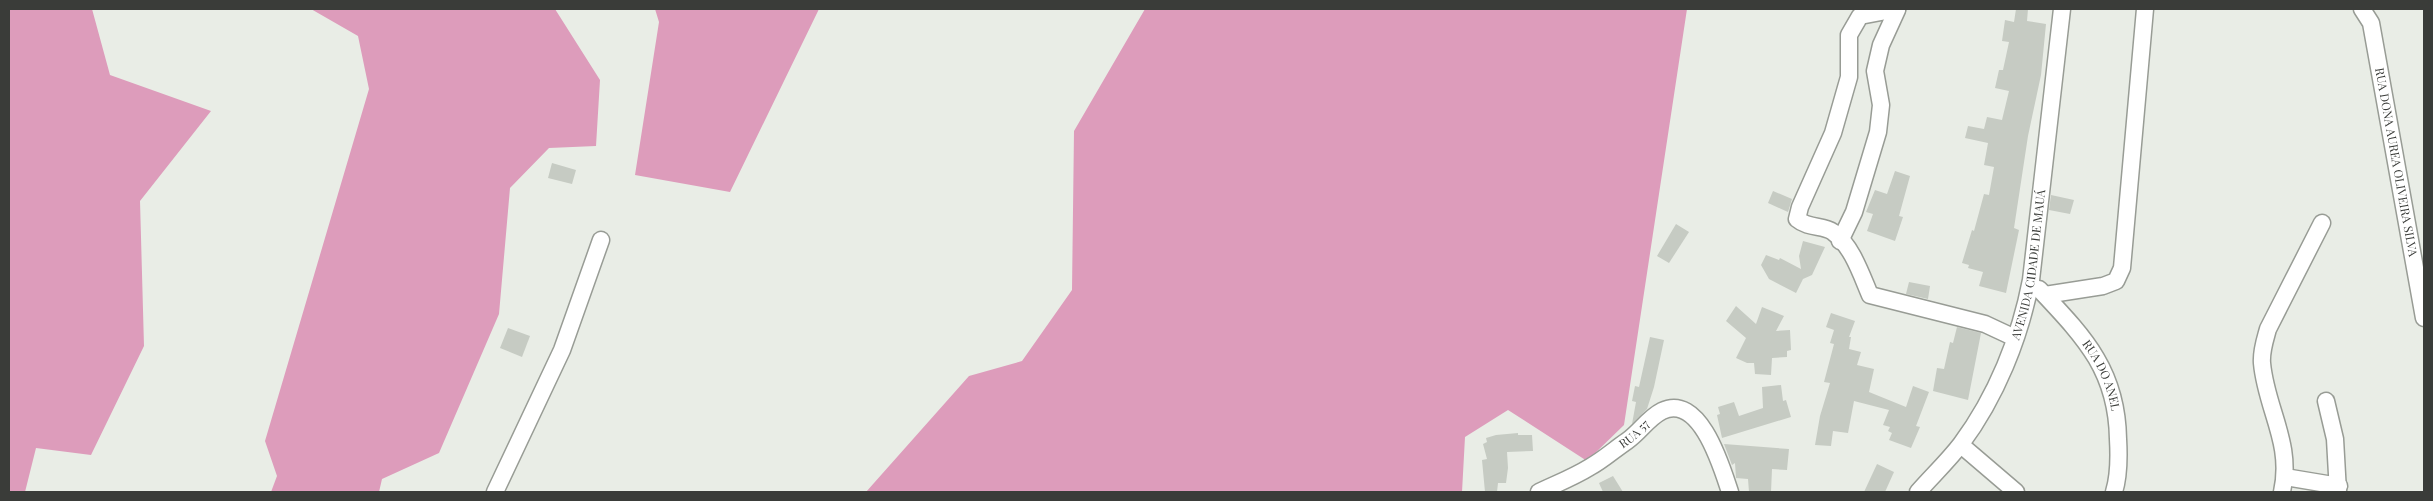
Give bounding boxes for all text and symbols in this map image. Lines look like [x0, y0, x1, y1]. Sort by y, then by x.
street label: RUA DONA AUREA OLIVEIRA SILVA [2372, 66, 2422, 258]
street label: AVENIDA CIDADE DE MAUÁ [2006, 188, 2048, 343]
street label: RUA DO ANEL [2079, 336, 2124, 412]
street label: RUA 57 [1615, 416, 1652, 451]

